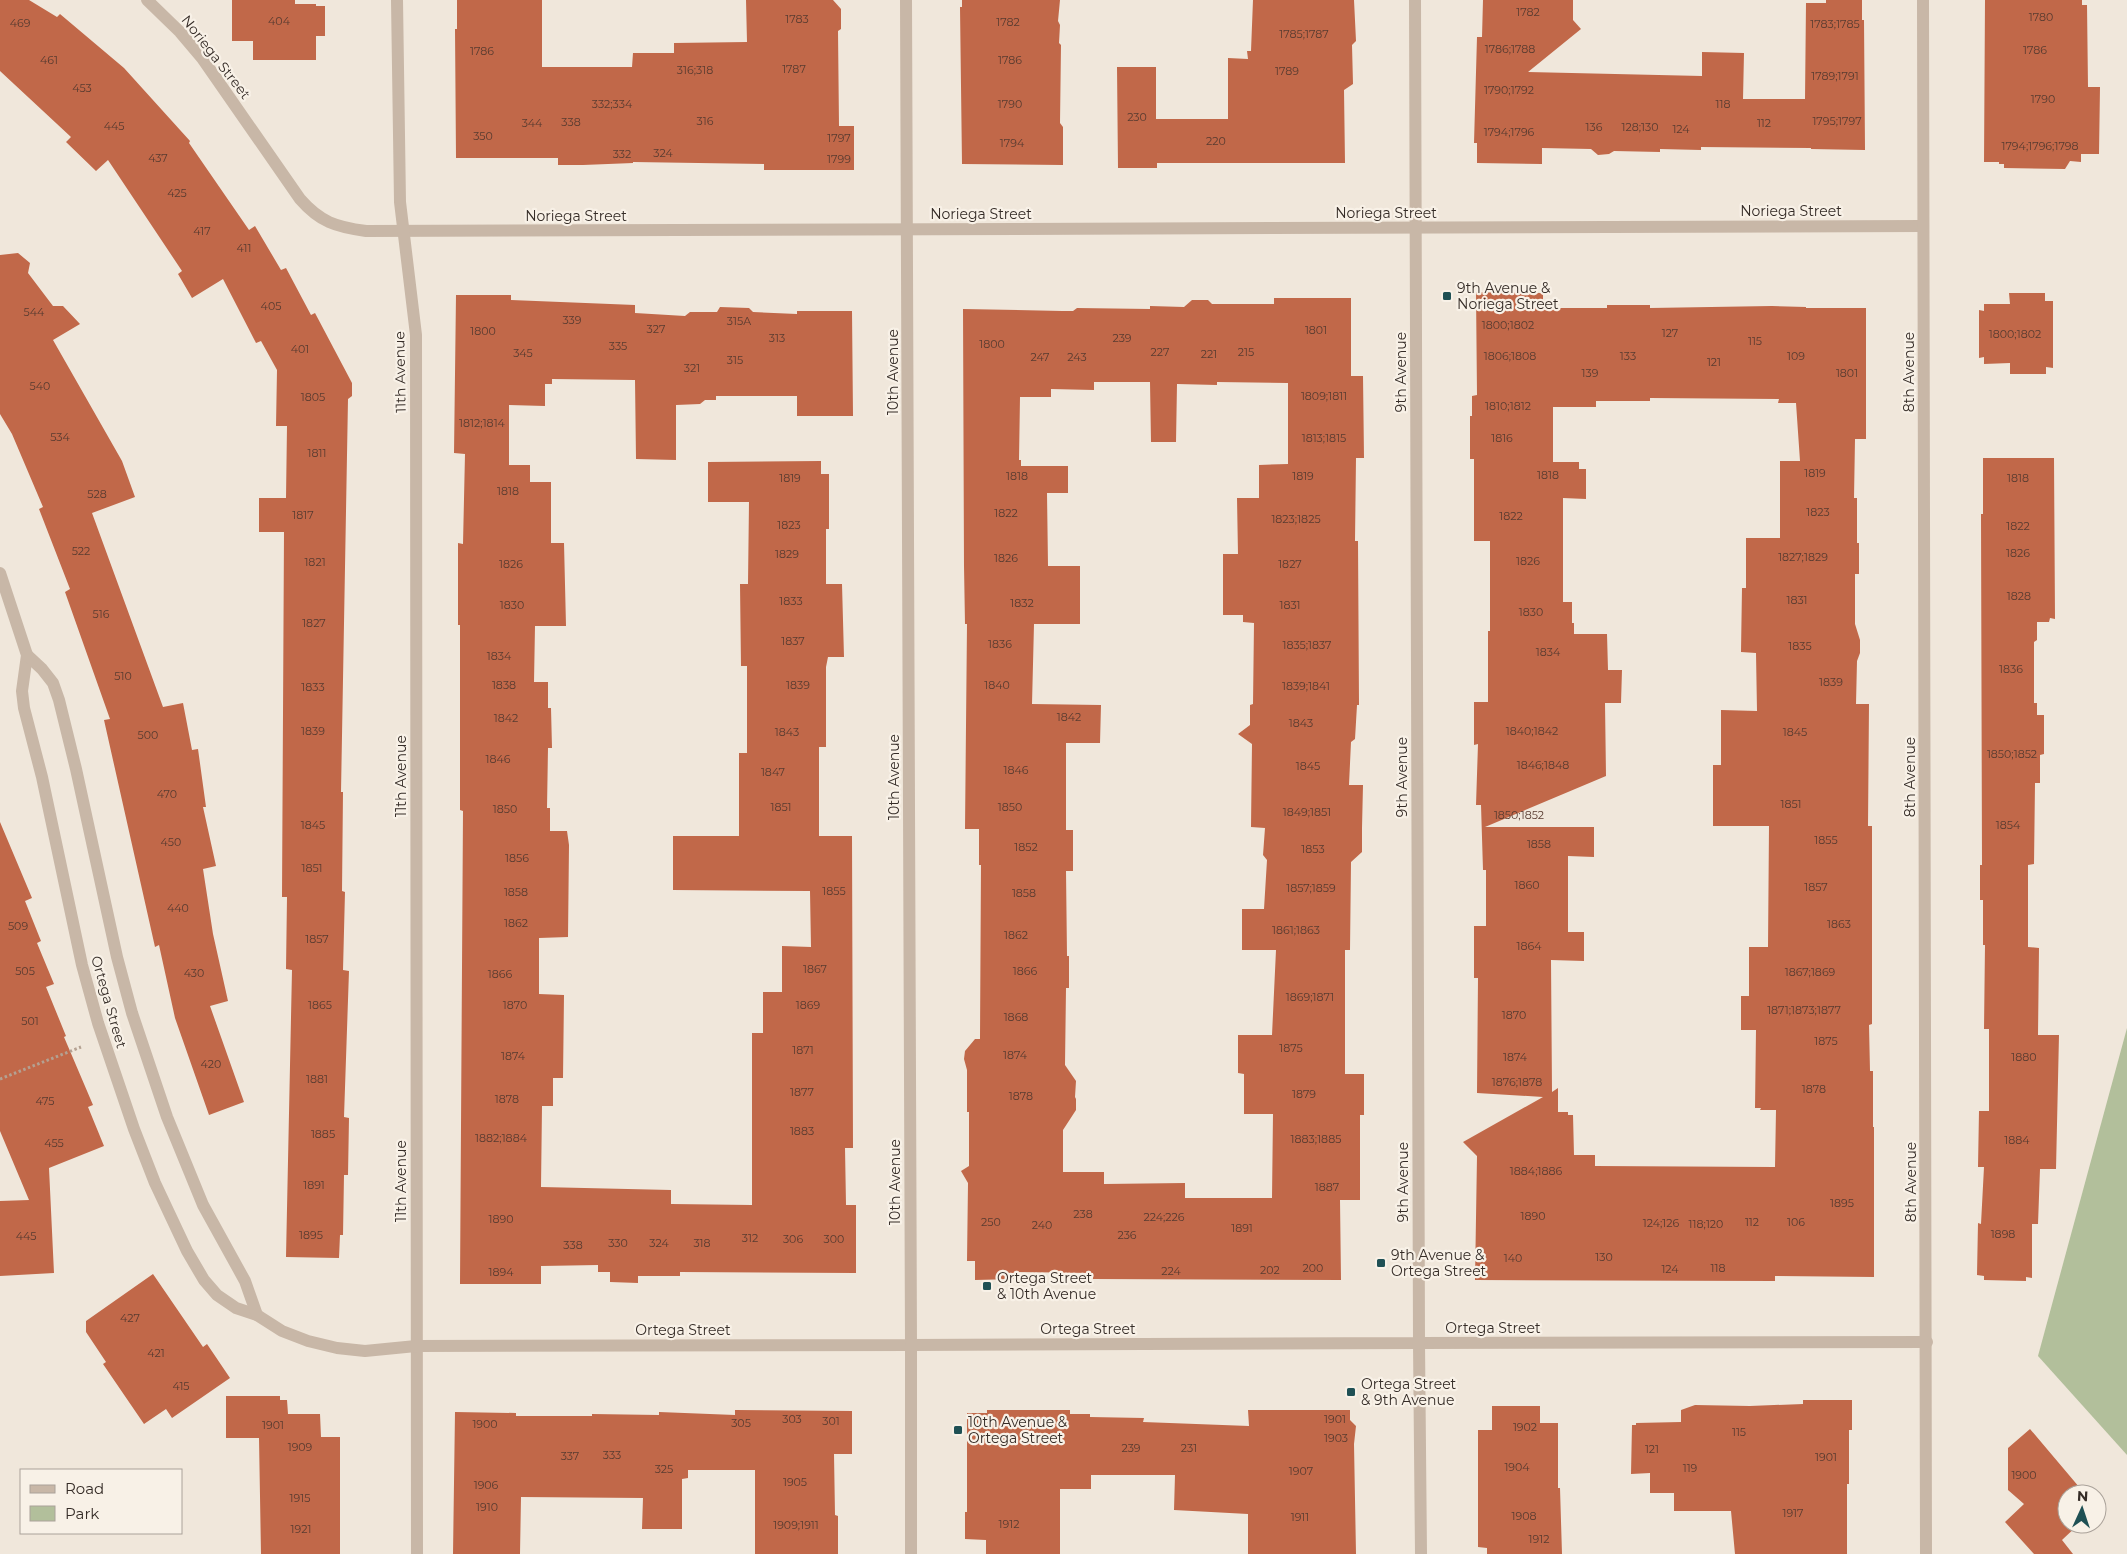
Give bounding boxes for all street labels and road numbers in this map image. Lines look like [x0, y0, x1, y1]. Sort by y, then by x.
street label: Noriega Street [178, 11, 255, 103]
street label: Noriega Street [1740, 202, 1842, 220]
street label: Noriega Street [1335, 204, 1437, 222]
street label: Noriega Street [930, 205, 1032, 223]
street label: Noriega Street [525, 207, 627, 225]
street label: 10th Avenue [884, 329, 902, 415]
street label: 11th Avenue [390, 331, 410, 413]
street label: 9th Avenue [1392, 332, 1410, 412]
street label: 8th Avenue [1900, 332, 1918, 412]
street label: 10th Avenue [885, 734, 903, 820]
street label: 11th Avenue [392, 735, 410, 817]
street label: 9th Avenue [1393, 737, 1411, 817]
street label: 8th Avenue [1901, 737, 1919, 817]
street label: Ortega Street [87, 954, 131, 1051]
street label: 10th Avenue [886, 1139, 904, 1225]
street label: 11th Avenue [392, 1140, 410, 1222]
street label: 9th Avenue [1394, 1142, 1412, 1222]
street label: 8th Avenue [1902, 1142, 1920, 1222]
street label: Ortega Street [1445, 1319, 1541, 1337]
street label: Ortega Street [1040, 1320, 1136, 1338]
street label: Ortega Street [635, 1321, 731, 1339]

